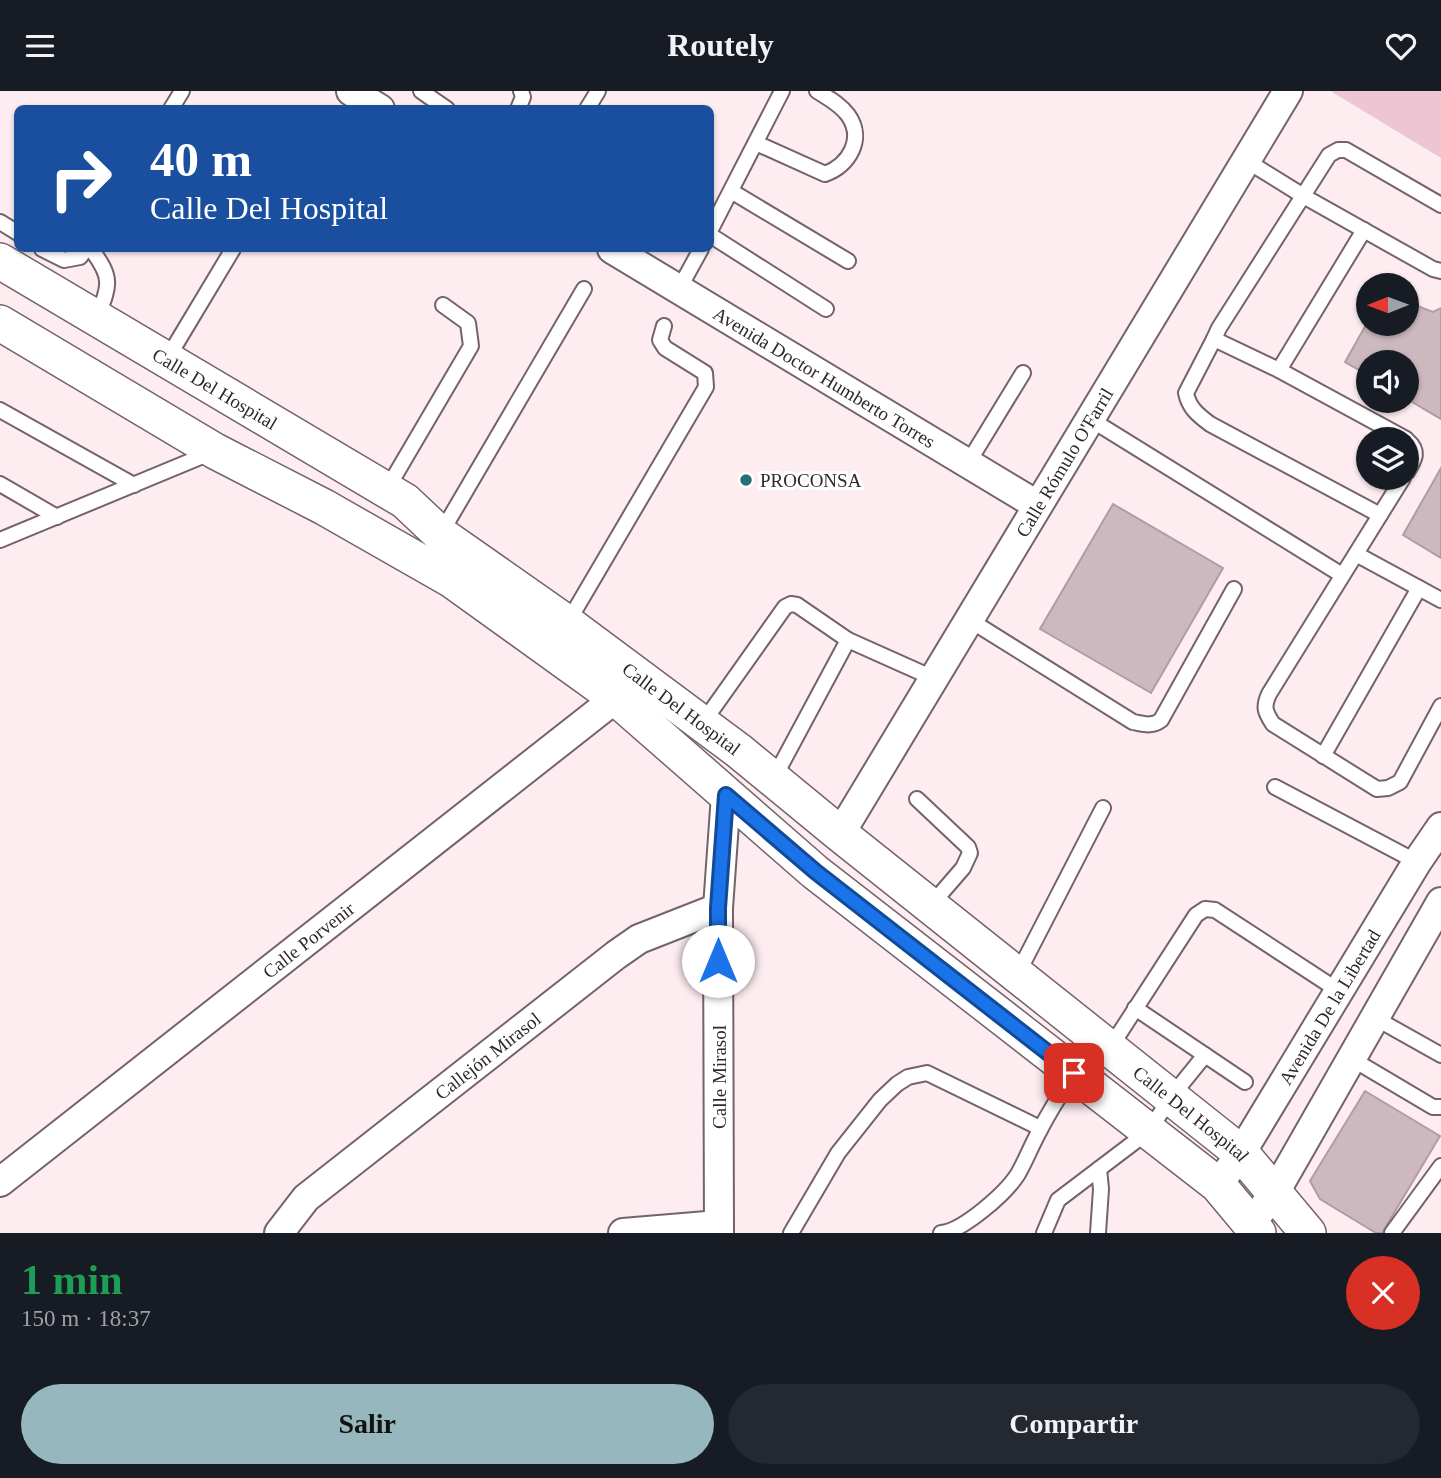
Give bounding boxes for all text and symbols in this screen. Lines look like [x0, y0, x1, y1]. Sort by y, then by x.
icon: menu [21, 27, 59, 65]
text: Routely [667, 27, 774, 63]
icon: heart [1382, 27, 1420, 65]
text: 40 m [150, 132, 252, 187]
icon: right [35, 133, 126, 224]
text: Calle Del Hospital [150, 190, 388, 226]
north arrow [1356, 273, 1419, 336]
map controls [1356, 273, 1419, 490]
street label: Avenida Doctor Humberto Torres [710, 303, 939, 452]
street label: Calle Del Hospital [149, 344, 281, 434]
button: sound [1356, 350, 1419, 413]
street label: Calle Rómulo O'Farril [1012, 384, 1117, 541]
button: layers [1356, 427, 1419, 490]
place label: PROCONSA [760, 470, 862, 491]
marker: PROCONSA [738, 472, 754, 488]
street label: Calle Del Hospital [618, 658, 744, 759]
street label: Calle Porvenir [259, 897, 359, 983]
position arrow [681, 924, 755, 998]
street label: Avenida De la Libertad [1275, 925, 1385, 1089]
street label: Callejón Mirasol [431, 1008, 545, 1104]
street label: Calle Mirasol [709, 1025, 730, 1129]
pin [1044, 1043, 1104, 1103]
icon: arrive [1055, 1054, 1093, 1092]
street label: Calle Del Hospital [1129, 1062, 1253, 1166]
button: close [1346, 1256, 1420, 1330]
text: 1 min [21, 1257, 123, 1303]
text: 150 m · 18:37 [21, 1306, 151, 1331]
button: Salir [21, 1384, 714, 1464]
button: Compartir [728, 1384, 1420, 1464]

